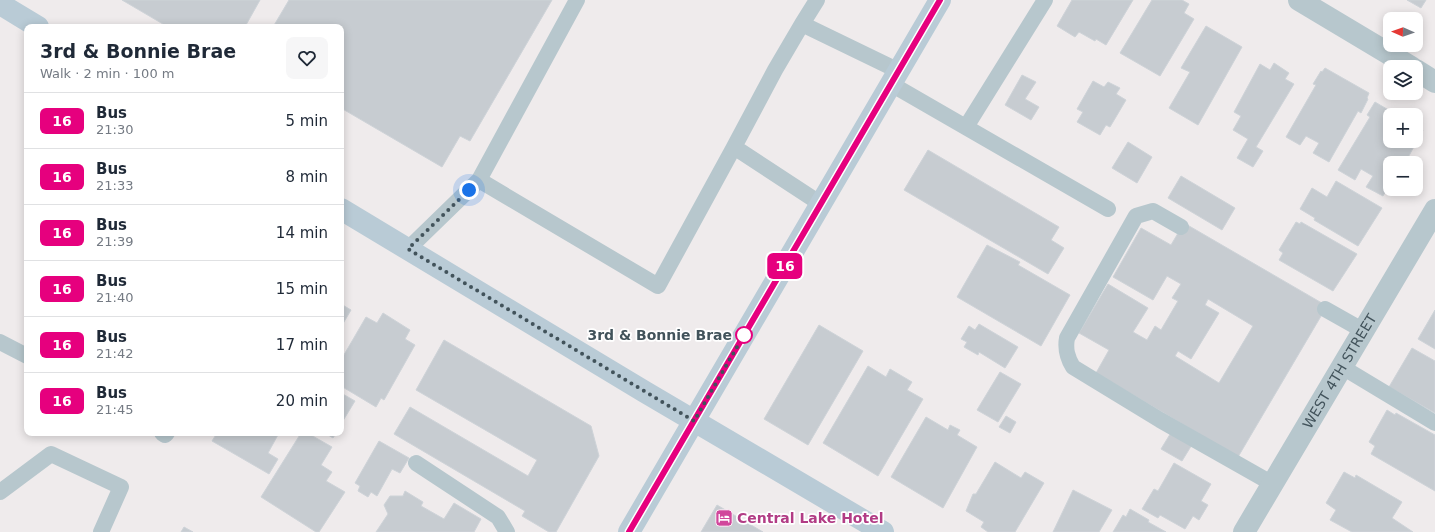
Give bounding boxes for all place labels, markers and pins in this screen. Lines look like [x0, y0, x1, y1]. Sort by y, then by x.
marker: 3rd & Bonnie Brae [735, 326, 753, 344]
place label: 3rd & Bonnie Brae [587, 327, 732, 343]
hotel icon: Central Lake Hotel [714, 508, 734, 528]
place label: Central Lake Hotel [737, 510, 883, 526]

